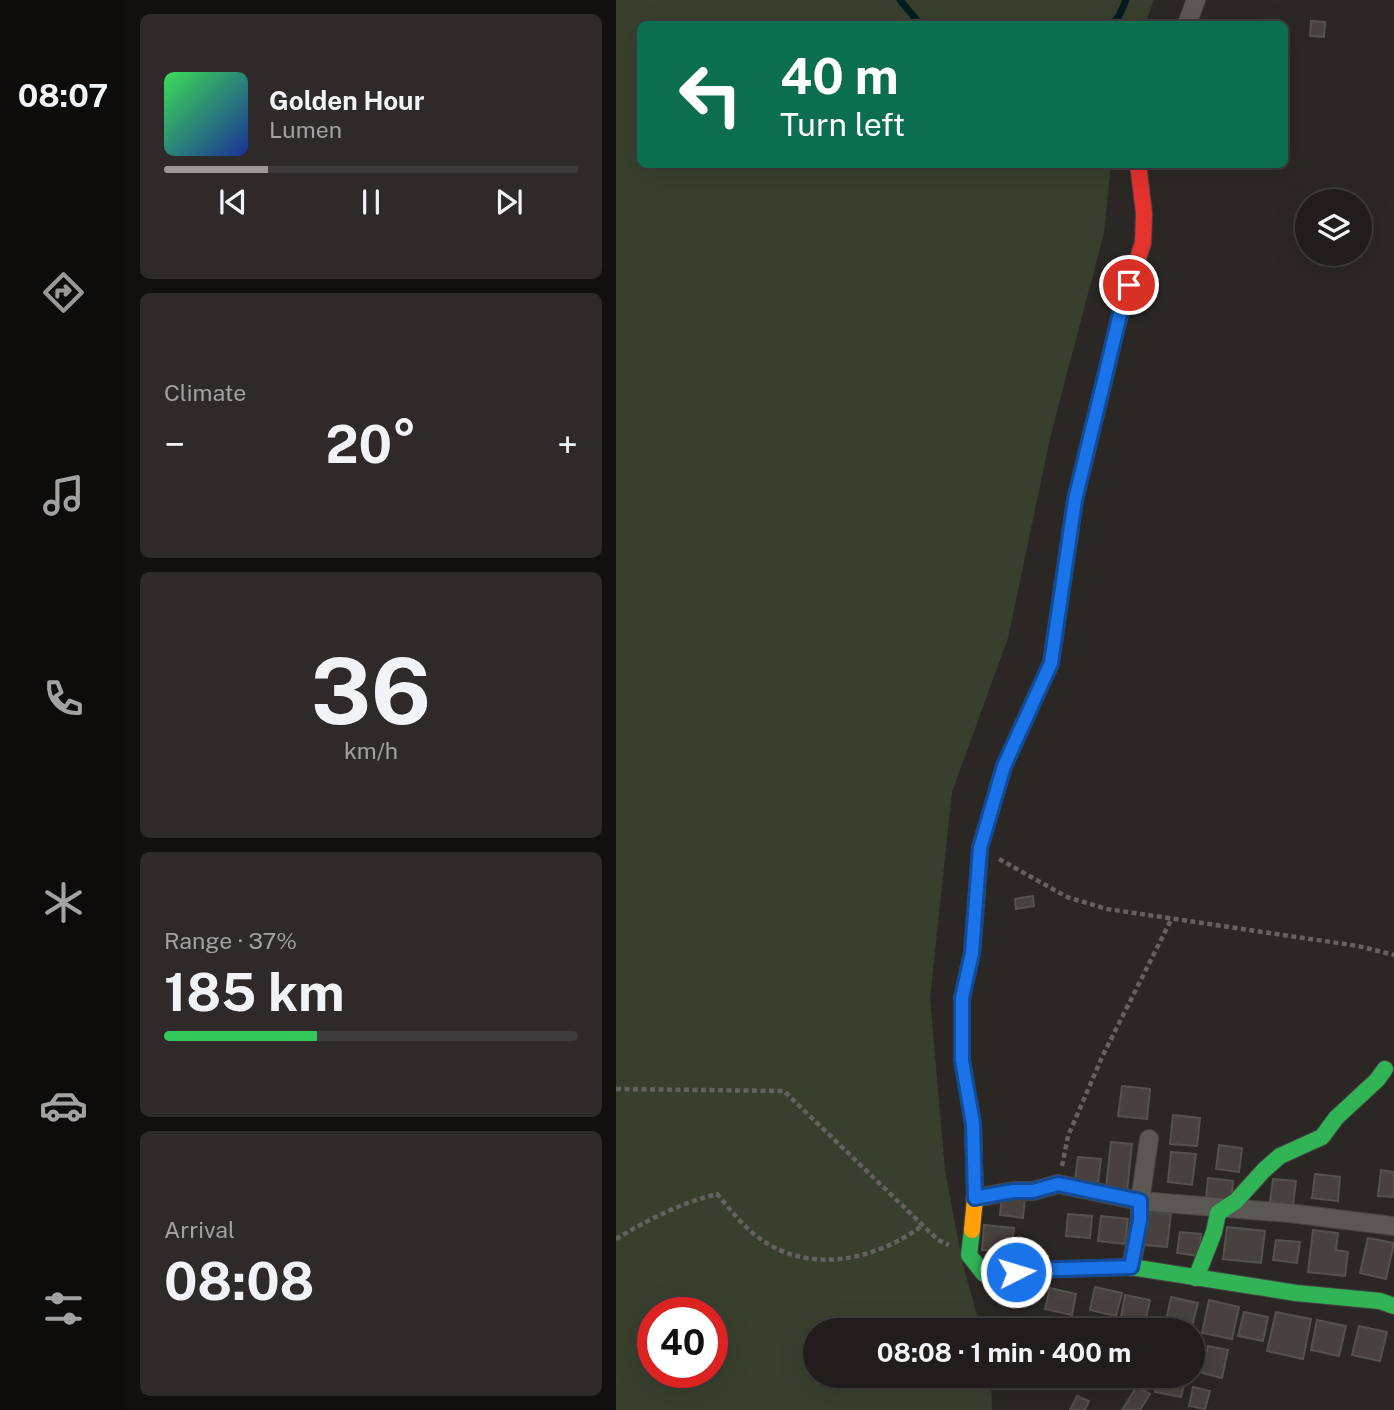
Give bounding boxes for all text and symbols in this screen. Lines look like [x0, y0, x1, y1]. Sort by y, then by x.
text: 40 m [780, 47, 899, 105]
icon: left [665, 49, 756, 140]
text: 08:07 [18, 77, 108, 114]
text: Golden Hour [269, 85, 424, 116]
text: Turn left [780, 106, 905, 143]
text: Lumen [269, 116, 342, 143]
icon: previous [214, 183, 252, 221]
icon: pause [352, 183, 390, 221]
icon: next [490, 183, 528, 221]
map controls [1295, 189, 1372, 266]
button: layers [1295, 189, 1372, 266]
pin [1099, 255, 1159, 315]
icon: arrive [1110, 266, 1148, 304]
icon: directions [39, 268, 88, 317]
text: Climate [164, 379, 246, 406]
text: 20° [325, 414, 417, 475]
text: − [164, 422, 185, 467]
text: + [557, 422, 578, 467]
icon: music [39, 471, 88, 520]
text: 36 [311, 638, 431, 744]
icon: phone [39, 674, 88, 723]
text: km/h [344, 737, 398, 764]
icon: climate [39, 878, 88, 927]
text: Range · 37% [164, 927, 297, 954]
text: 185 km [164, 962, 345, 1023]
icon: car [39, 1081, 88, 1130]
text: Arrival [164, 1216, 235, 1243]
position arrow [979, 1235, 1053, 1309]
text: 08:08 [164, 1251, 315, 1312]
icon: filters [39, 1284, 88, 1333]
speed limit sign: 40 [637, 1297, 728, 1388]
text: 08:08 · 1 min · 400 m [877, 1337, 1131, 1368]

